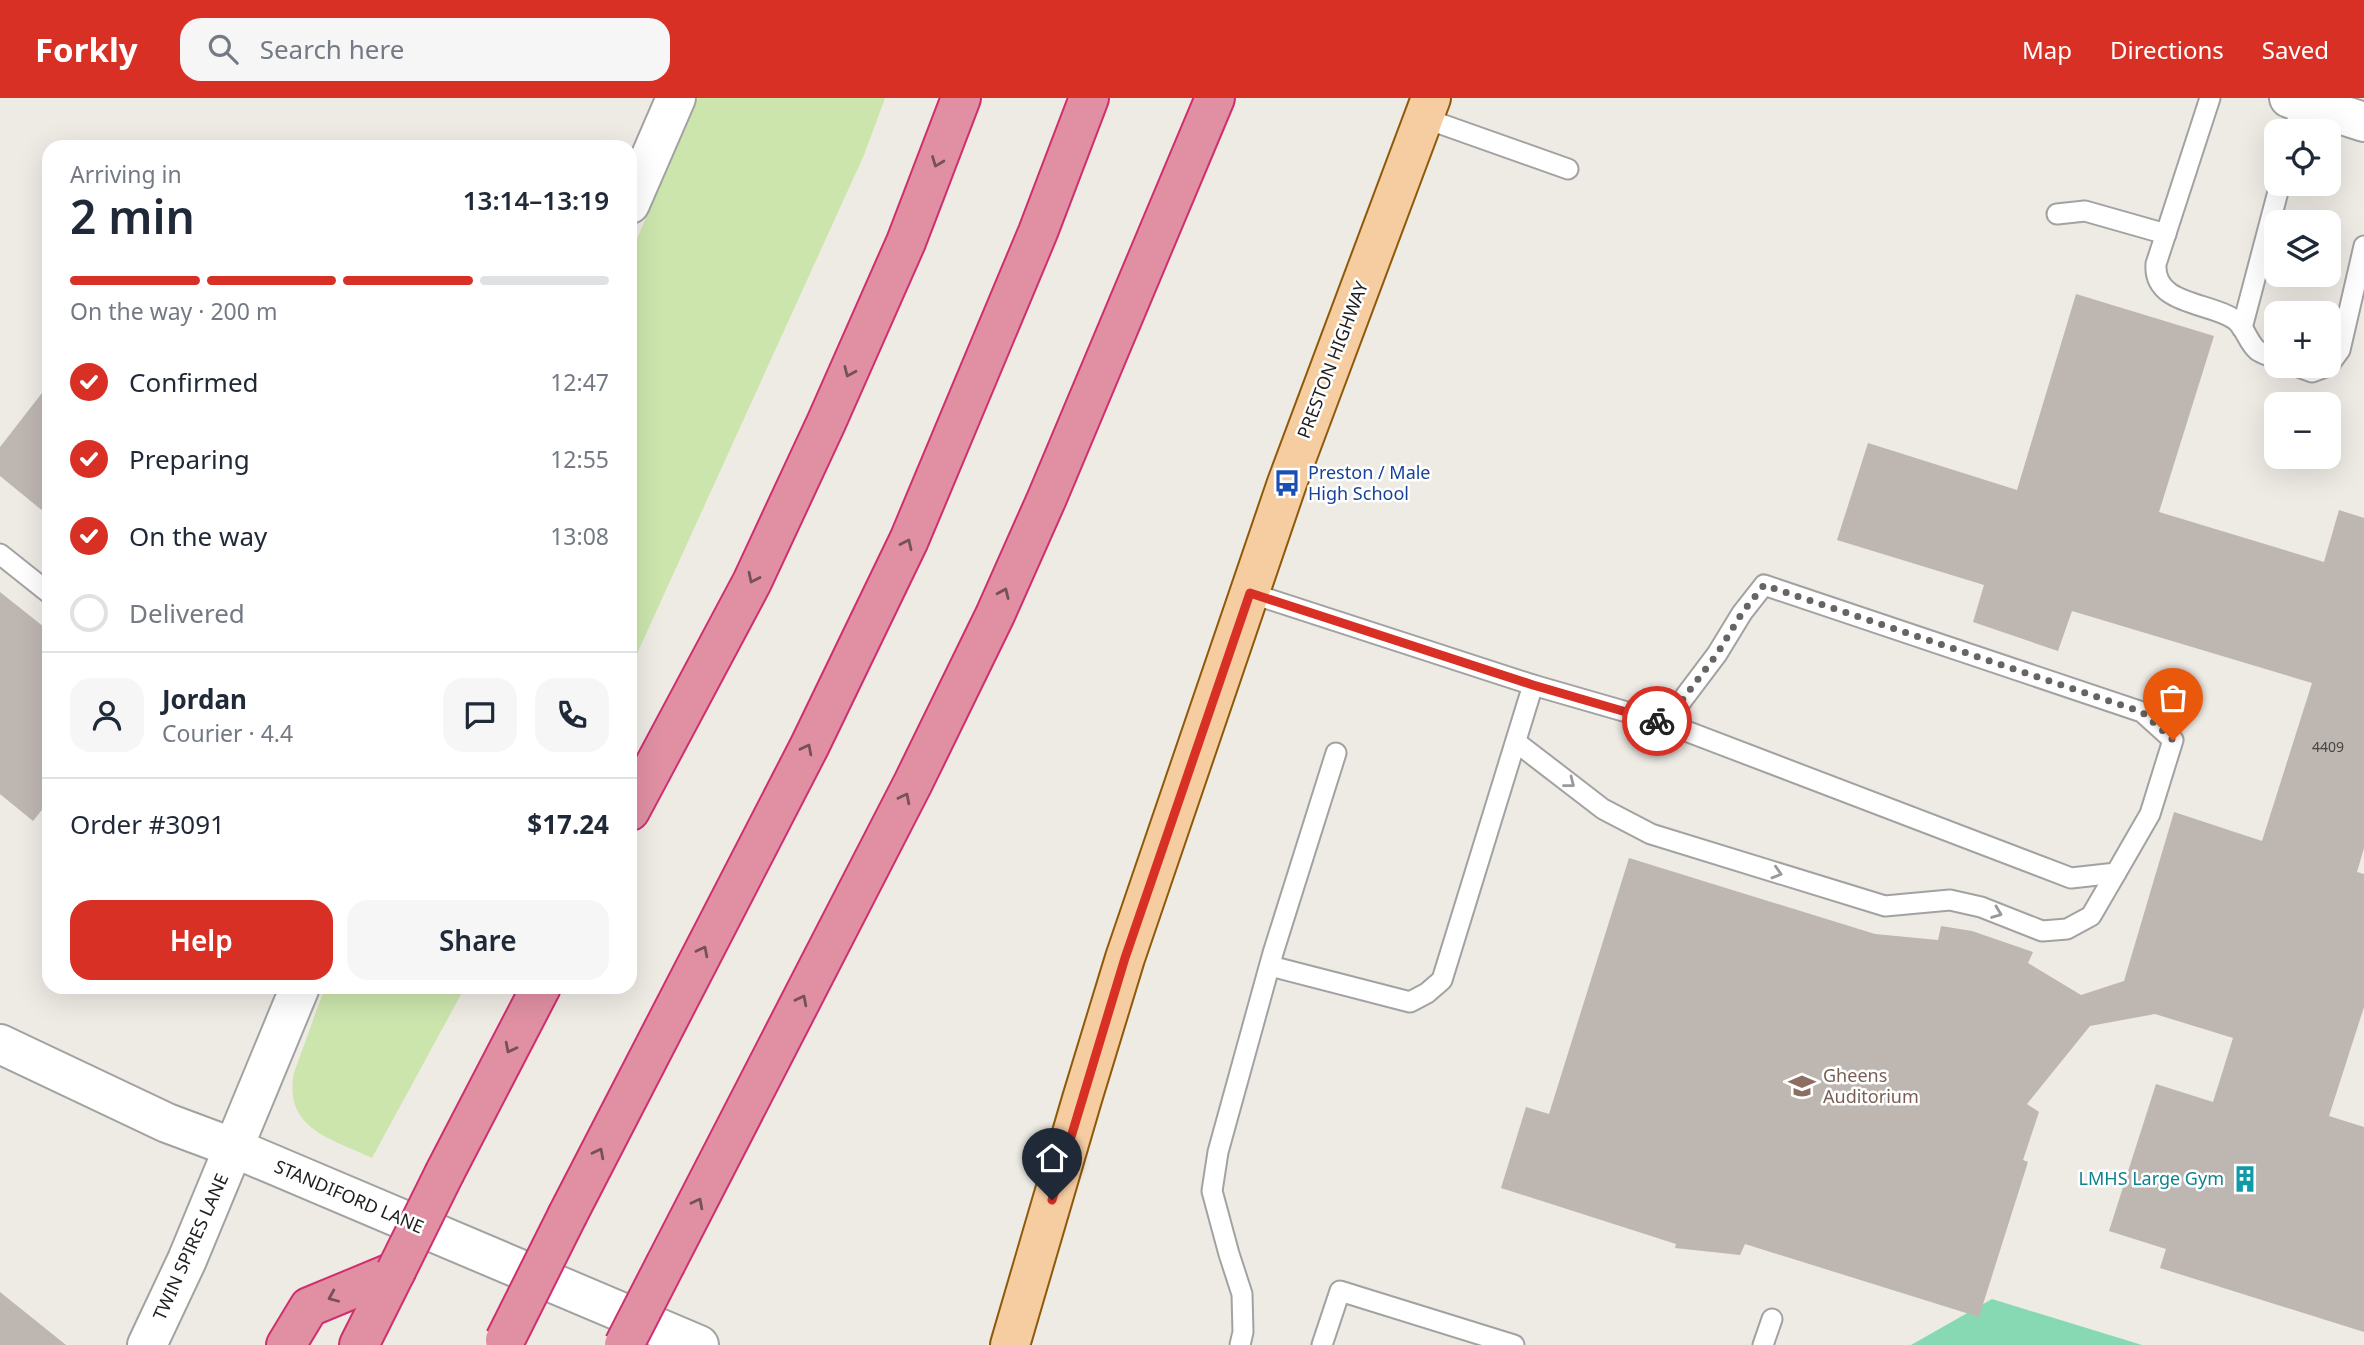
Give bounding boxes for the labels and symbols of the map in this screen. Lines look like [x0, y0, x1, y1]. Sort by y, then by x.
one-way arrow [931, 155, 945, 167]
street label: PRESTON HIGHWAY [1291, 277, 1373, 442]
one-way arrow [843, 364, 857, 377]
place label: Preston / Male High School [1308, 460, 1431, 505]
bus stop icon: Preston / Male High School [1272, 468, 1302, 498]
one-way arrow [899, 539, 913, 551]
one-way arrow [748, 571, 762, 583]
one-way arrow [996, 588, 1010, 600]
pin [2143, 668, 2203, 740]
courier [1622, 686, 1692, 756]
house number: 4409 [2312, 737, 2344, 756]
one-way arrow [799, 744, 813, 756]
one-way arrow [1562, 775, 1575, 788]
one-way arrow [897, 793, 911, 805]
one-way arrow [1770, 864, 1782, 879]
one-way arrow [1990, 905, 2002, 919]
one-way arrow [695, 946, 709, 958]
one-way arrow [793, 995, 807, 1008]
one-way arrow [504, 1041, 518, 1053]
place label: Gheens Auditorium [1823, 1063, 1919, 1108]
school or university icon: Gheens Auditorium [1787, 1071, 1817, 1101]
pin [1022, 1128, 1082, 1200]
one-way arrow [591, 1148, 604, 1160]
street label: STANDIFORD LANE [271, 1154, 428, 1238]
building icon: LMHS Large Gym [2230, 1164, 2260, 1194]
place label: LMHS Large Gym [2079, 1166, 2224, 1190]
street label: TWIN SPIRES LANE [147, 1169, 233, 1324]
one-way arrow [689, 1198, 703, 1210]
one-way arrow [328, 1289, 340, 1303]

